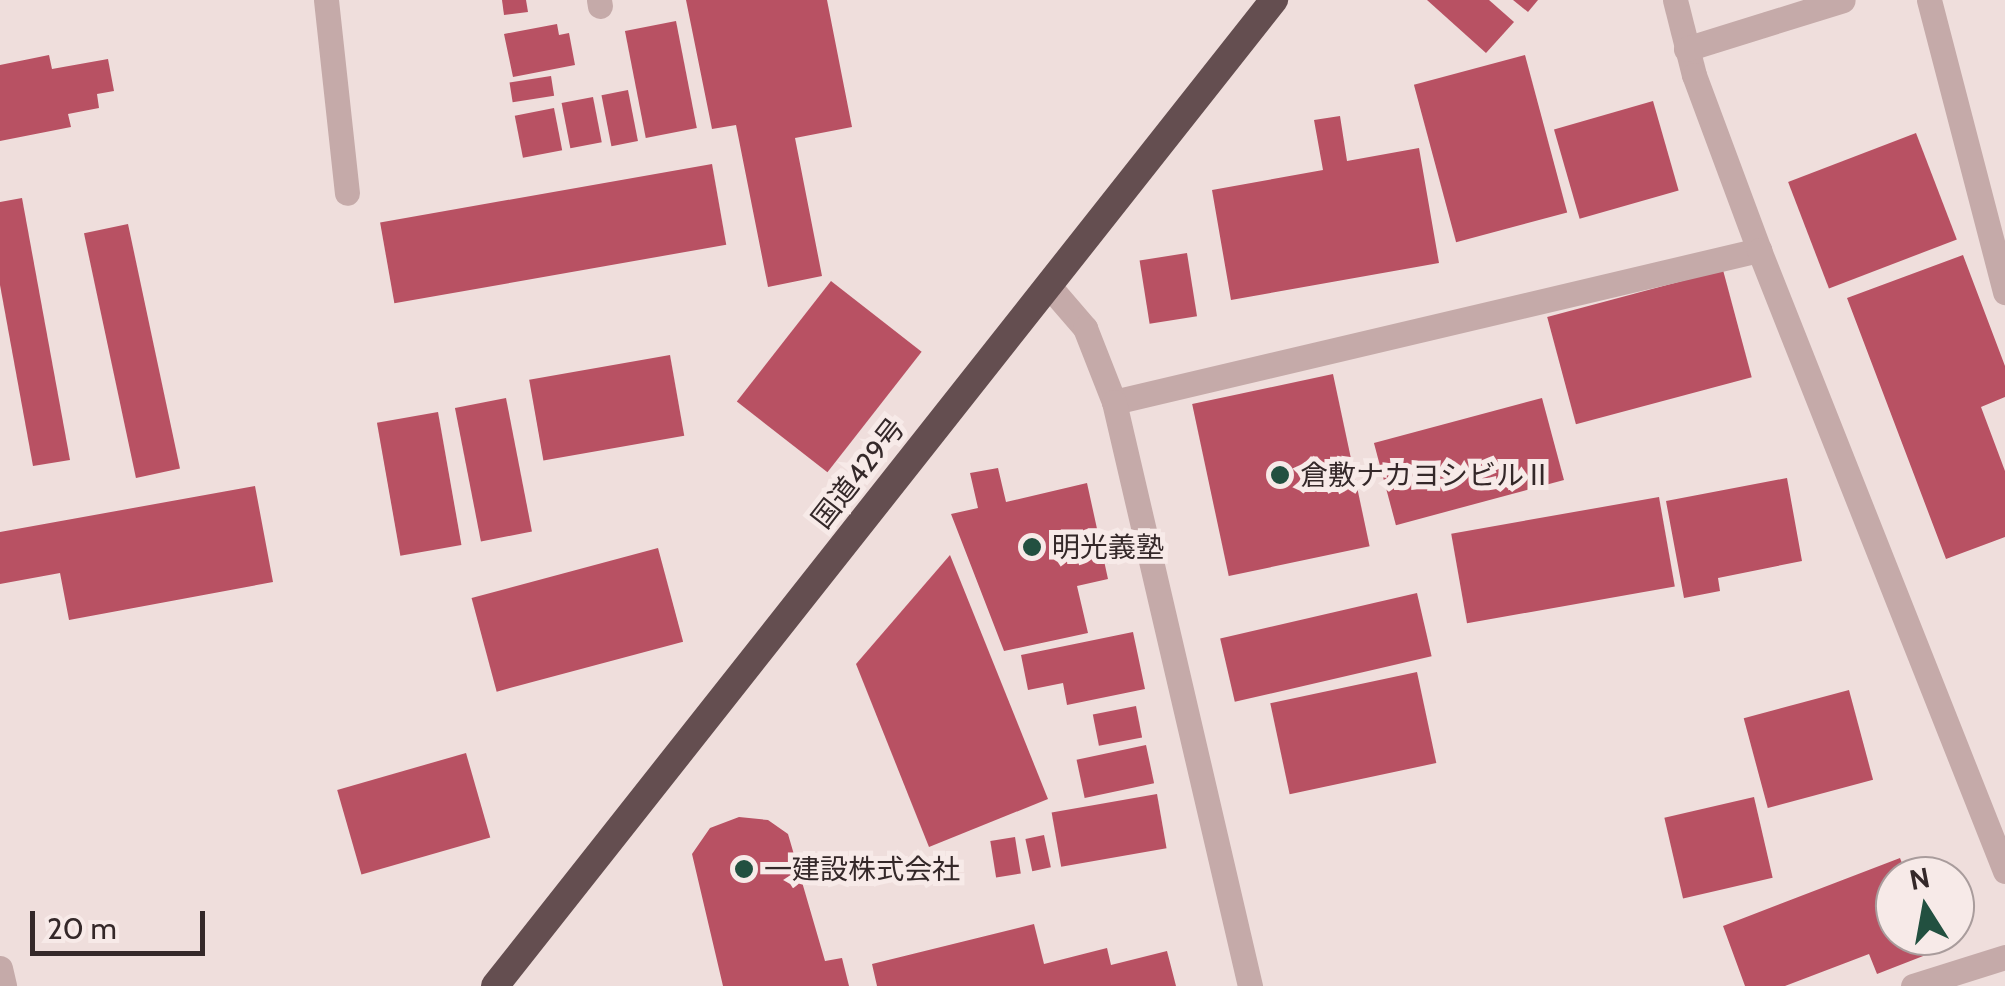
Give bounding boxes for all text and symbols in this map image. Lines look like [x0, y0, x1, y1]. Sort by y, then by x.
street label: 国道429号 [805, 411, 911, 535]
place label: 倉敷ナカヨシビルⅡ [1300, 458, 1552, 492]
marker: 倉敷ナカヨシビルⅡ [1269, 464, 1291, 486]
place label: 明光義塾 [1052, 530, 1164, 564]
marker: 明光義塾 [1021, 536, 1043, 558]
place label: 一建設株式会社 [764, 852, 960, 886]
north arrow [1875, 856, 1975, 956]
marker: 一建設株式会社 [733, 858, 755, 880]
text: N [1907, 860, 1933, 897]
scale bar [35, 891, 210, 953]
text: 20 m [47, 910, 117, 947]

